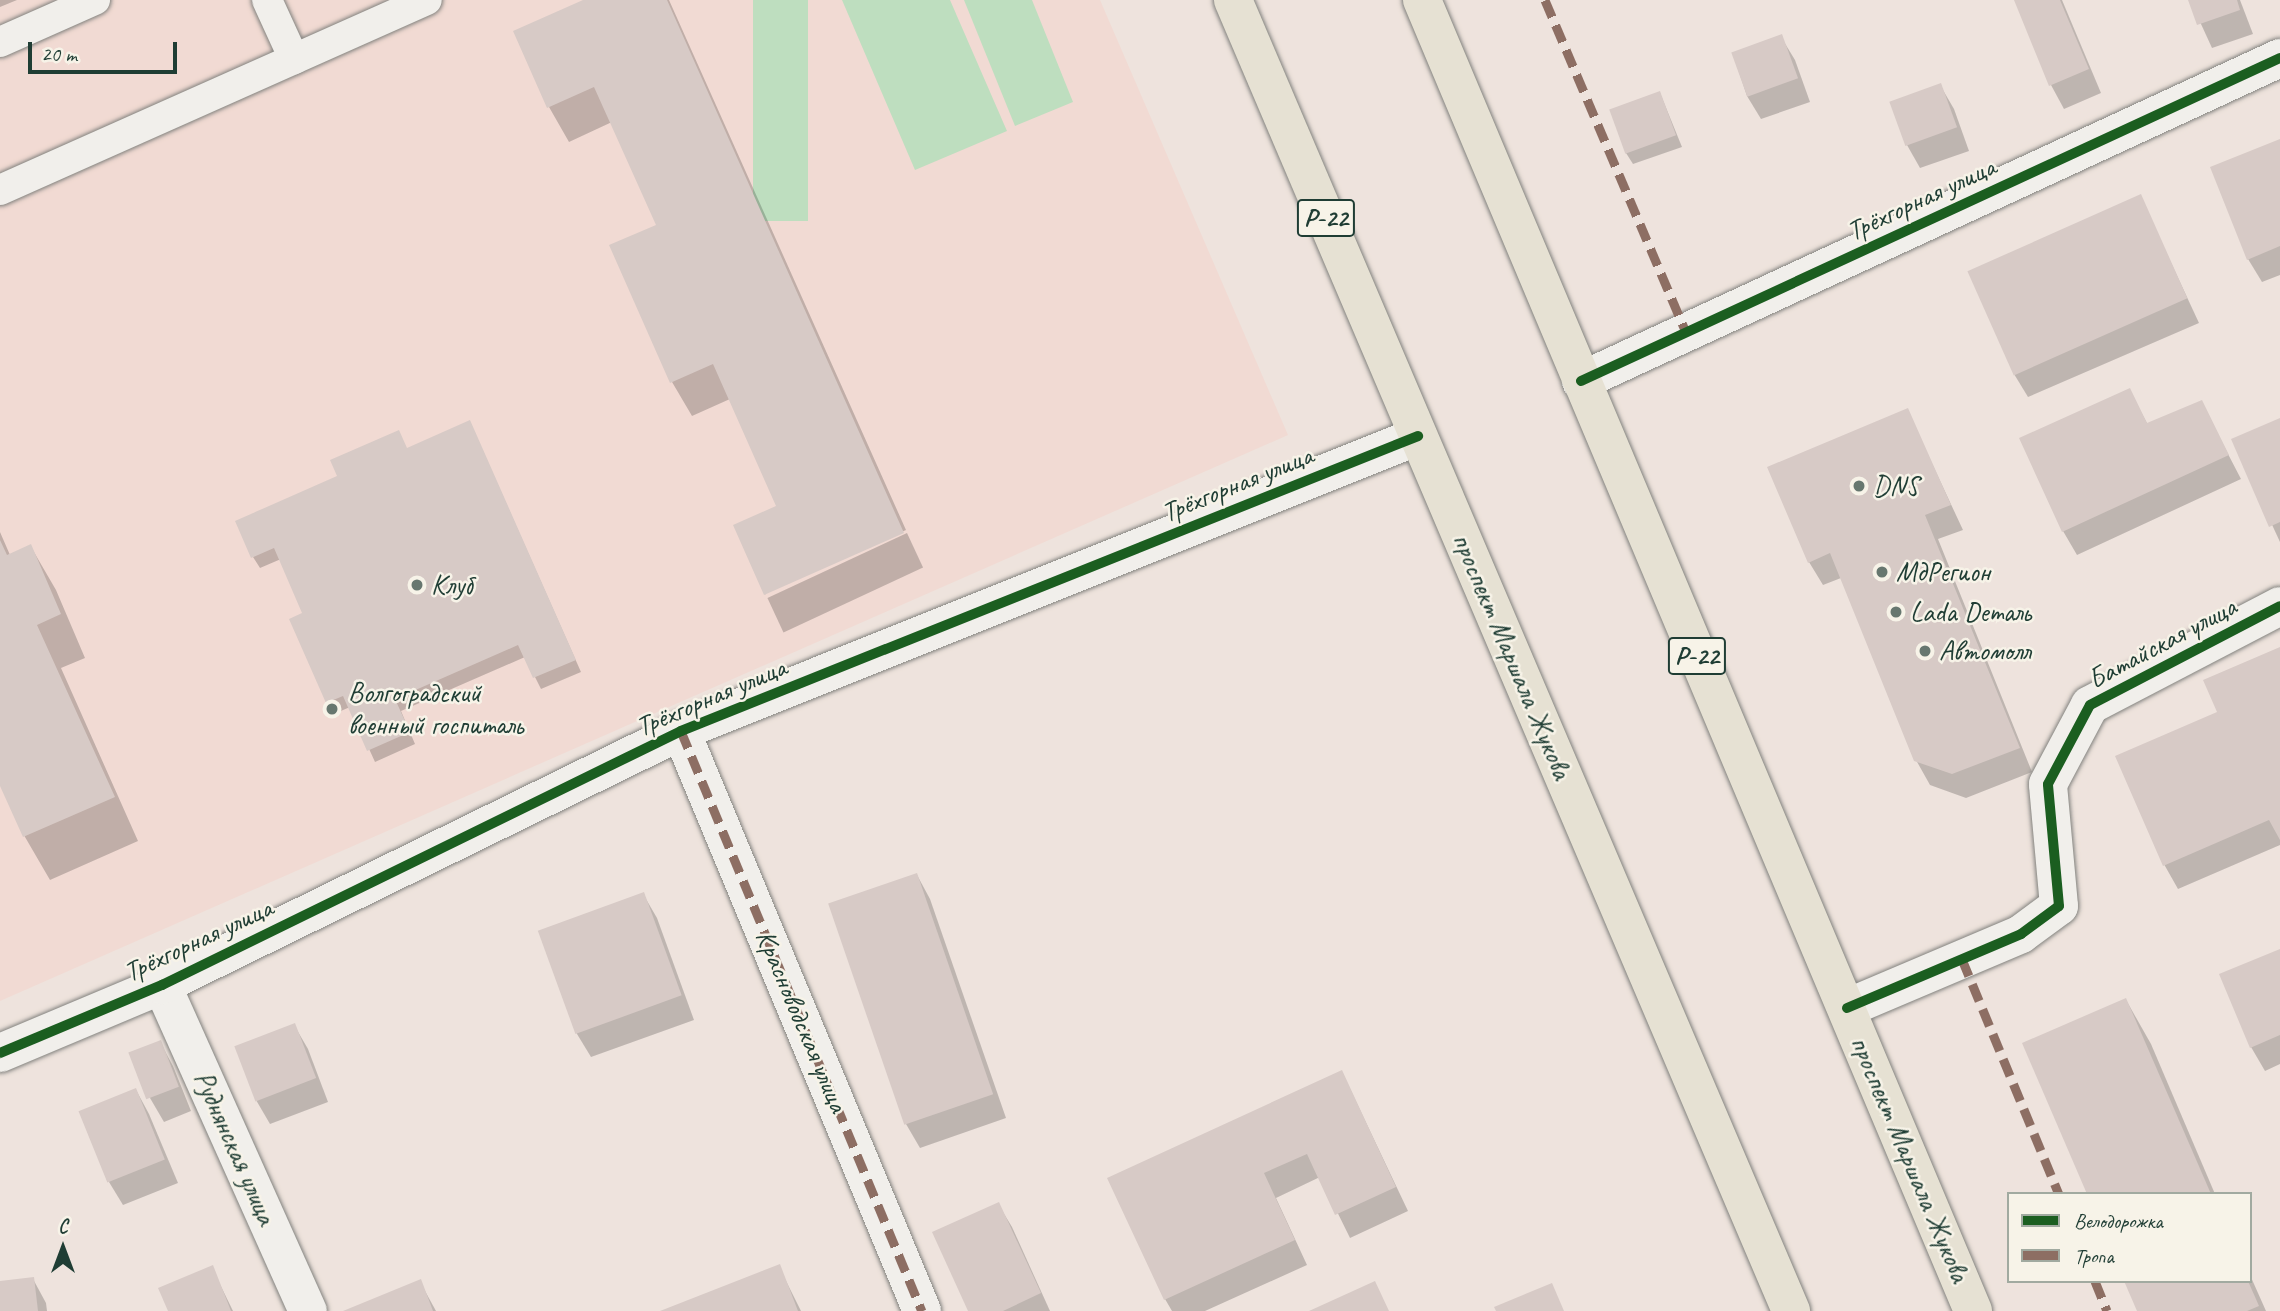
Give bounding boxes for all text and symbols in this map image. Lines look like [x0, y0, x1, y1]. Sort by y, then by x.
scale bar [32, 28, 180, 72]
text: 20 m [41, 41, 77, 67]
street label: Трёхгорная улица [1841, 150, 2001, 248]
road number: Р-22 [1296, 196, 1356, 240]
street label: Трёхгорная улица [1156, 438, 1318, 530]
place label: DNS [1873, 469, 1919, 503]
marker: DNS [1851, 478, 1867, 494]
street label: проспект Маршала Жукова [1445, 528, 1579, 784]
place label: МдРегион [1896, 555, 1990, 589]
marker: МдРегион [1874, 564, 1890, 580]
place label: Клуб [431, 568, 472, 602]
marker: Клуб [409, 577, 425, 593]
street label: Батайская улица [2081, 589, 2243, 697]
place label: Lada Dеталь [1910, 595, 2031, 629]
marker: Lada Dеталь [1888, 604, 1904, 620]
road number: Р-22 [1667, 634, 1727, 678]
place label: Автомолл [1939, 634, 2031, 668]
marker: Автомолл [1917, 643, 1933, 659]
street label: Трёхгорная улица [630, 650, 792, 744]
place label: Волгоградский военный госпиталь [348, 676, 523, 742]
marker: Волгоградский военный госпиталь [322, 699, 342, 719]
street label: Трёхгорная улица [118, 891, 278, 989]
street label: Красноводская улица [748, 923, 856, 1119]
street label: проспект Маршала Жукова [1843, 1031, 1977, 1287]
street label: Руднянская улица [186, 1065, 284, 1231]
legend [2007, 1192, 2252, 1283]
text: Велодорожка [2074, 1208, 2163, 1234]
north arrow [28, 1213, 98, 1283]
text: С [58, 1215, 68, 1239]
text: Тропа [2074, 1243, 2114, 1269]

